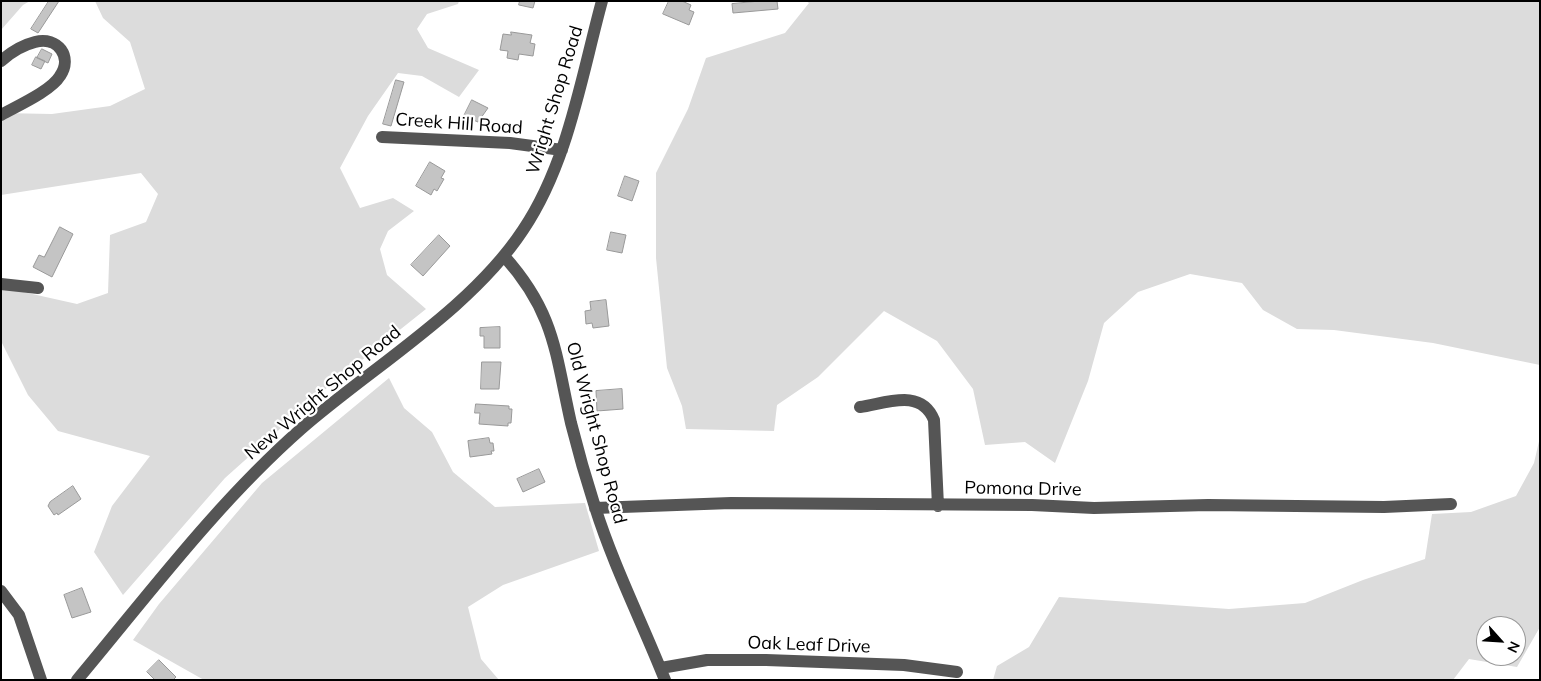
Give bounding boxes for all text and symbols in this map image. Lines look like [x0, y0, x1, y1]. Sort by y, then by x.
street label: Wright Shop Road [522, 23, 588, 177]
street label: Creek Hill Road [395, 109, 523, 139]
street label: New Wright Shop Road [240, 321, 406, 465]
street label: Old Wright Shop Road [561, 340, 631, 526]
street label: Pomona Drive [964, 477, 1082, 501]
north arrow [1476, 616, 1526, 666]
street label: Oak Leaf Drive [747, 632, 871, 658]
text: N [1503, 638, 1524, 656]

